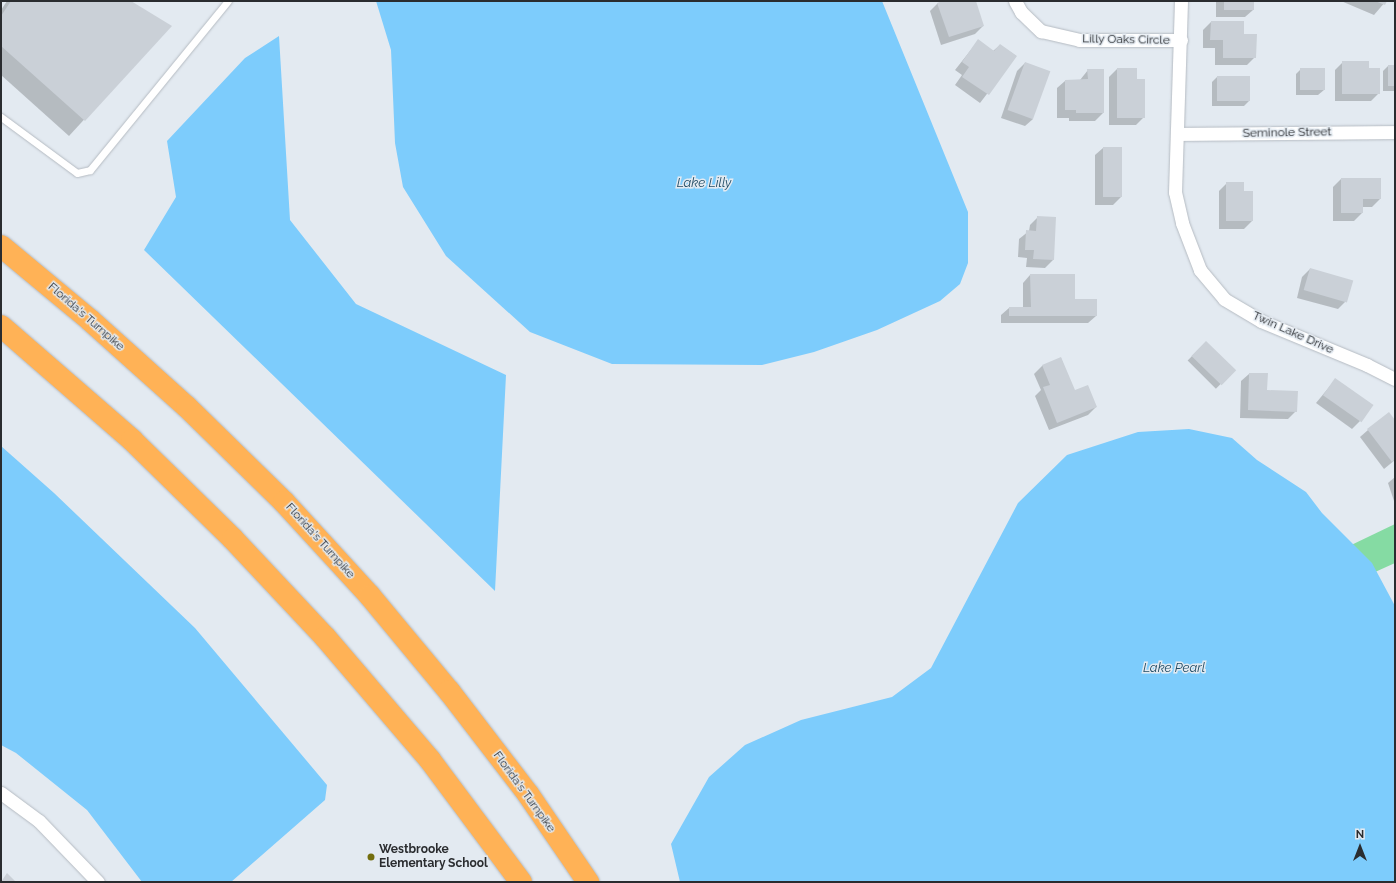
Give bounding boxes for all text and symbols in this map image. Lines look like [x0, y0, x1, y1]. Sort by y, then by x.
street label: Lilly Oaks Circle [1082, 32, 1170, 48]
street label: Seminole Street [1243, 125, 1331, 141]
water label: Lake Lilly [677, 175, 731, 191]
street label: Florida's Turnpike [45, 280, 127, 354]
street label: Twin Lake Drive [1250, 309, 1336, 357]
street label: Florida's Turnpike [282, 500, 358, 582]
water label: Lake Pearl [1143, 660, 1205, 676]
street label: Florida's Turnpike [490, 749, 558, 835]
north arrow [1340, 827, 1380, 867]
text: N [1356, 828, 1364, 841]
place label: Westbrooke Elementary School [379, 843, 488, 871]
marker: Westbrooke Elementary School [366, 852, 376, 862]

